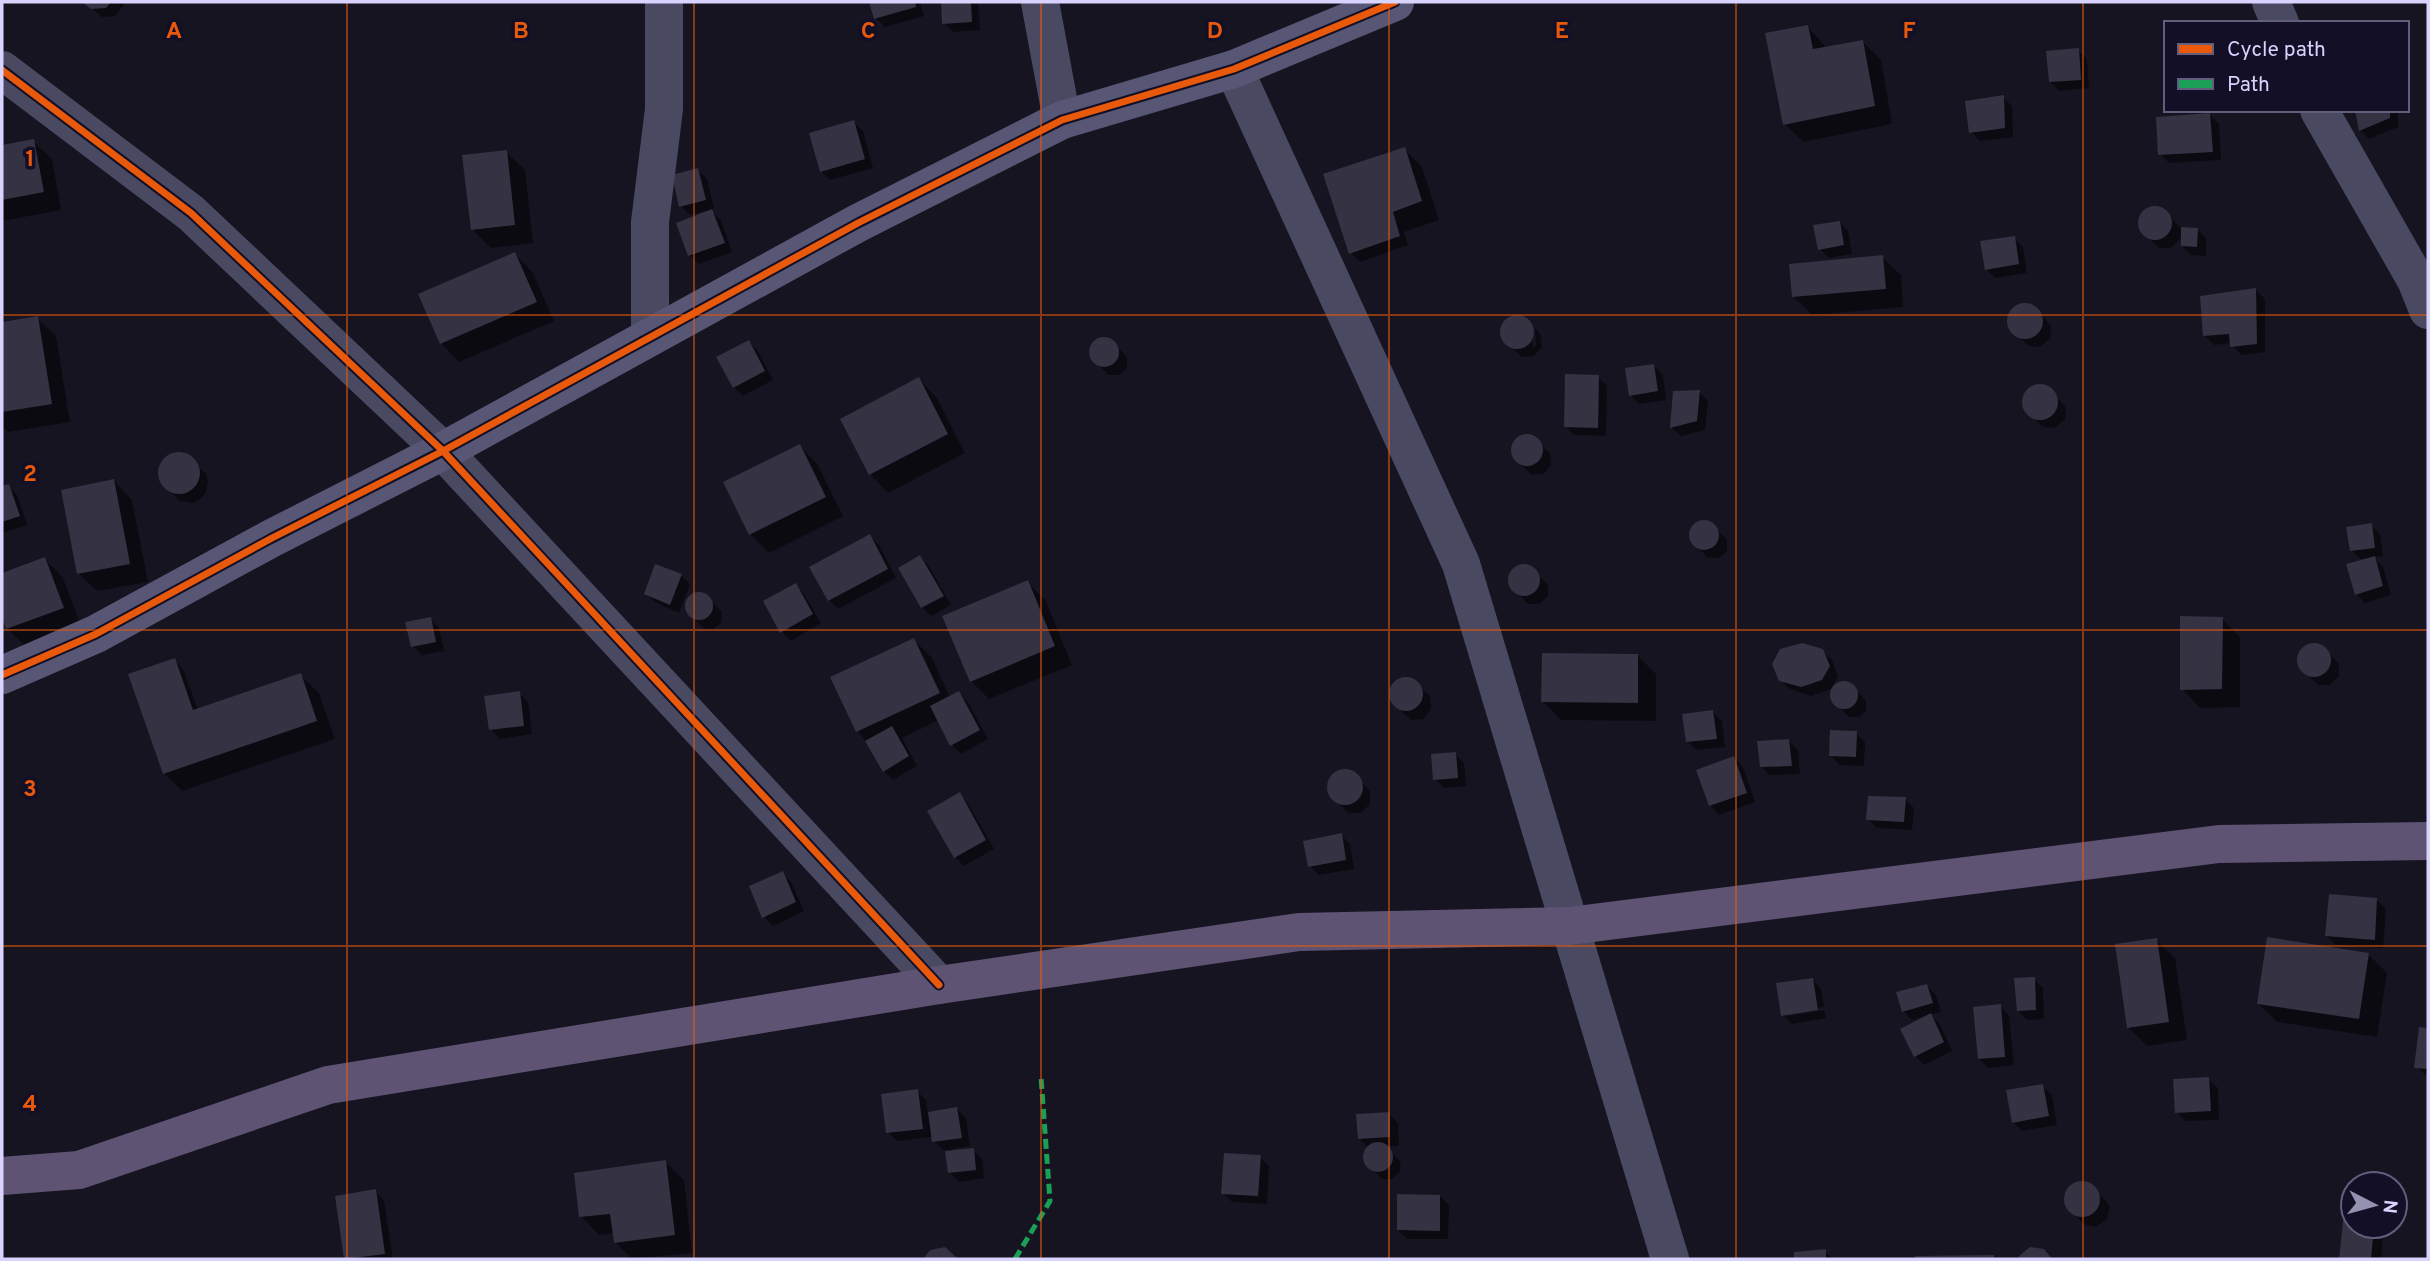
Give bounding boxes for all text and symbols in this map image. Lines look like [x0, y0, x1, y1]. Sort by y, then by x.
text: A [166, 18, 182, 47]
text: B [513, 18, 529, 47]
text: C [861, 18, 875, 47]
text: D [1207, 18, 1223, 47]
text: E [1555, 18, 1569, 47]
text: F [1902, 18, 1916, 47]
legend [2164, 21, 2409, 112]
text: Cycle path [2227, 37, 2326, 64]
text: Path [2227, 72, 2270, 99]
text: 1 [25, 146, 35, 175]
text: 2 [23, 461, 37, 490]
text: 3 [23, 776, 37, 805]
text: 4 [23, 1091, 37, 1120]
north arrow [2339, 1170, 2409, 1240]
text: N [2376, 1199, 2402, 1215]

